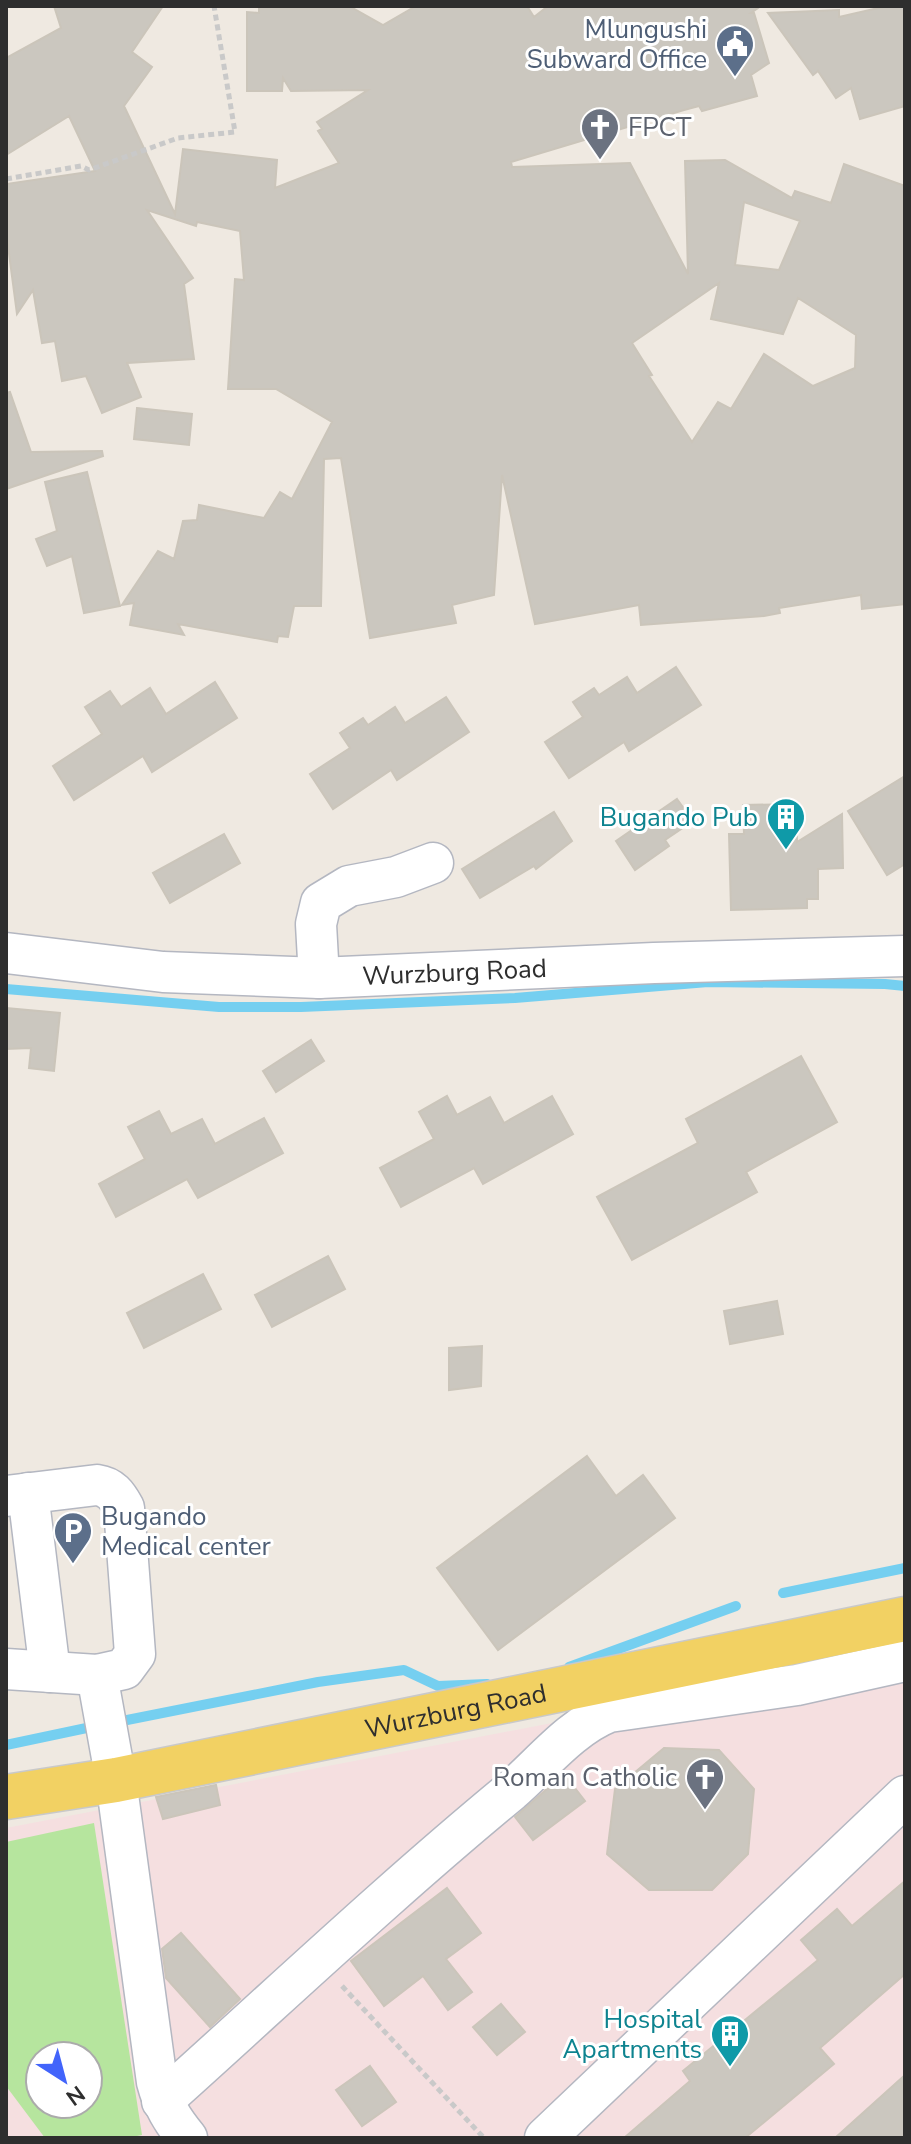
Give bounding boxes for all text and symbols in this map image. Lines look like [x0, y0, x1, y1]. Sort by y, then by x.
place label: Mlungushi Subward Office [527, 12, 707, 77]
public building icon: Mlungushi Subward Office [714, 23, 756, 78]
church icon: FPCT [579, 106, 621, 161]
place label: FPCT [628, 110, 692, 145]
building icon: Bugando Pub [765, 796, 807, 851]
place label: Bugando Pub [600, 800, 758, 835]
street label: Wurzburg Road [362, 950, 548, 994]
place label: Bugando Medical center [101, 1499, 272, 1564]
parking icon: Bugando Medical center [52, 1510, 94, 1565]
street label: Wurzburg Road [362, 1675, 550, 1746]
church icon: Roman Catholic [684, 1756, 726, 1811]
place label: Roman Catholic [493, 1760, 677, 1795]
place label: Hospital Apartments [563, 2002, 702, 2067]
building icon: Hospital Apartments [709, 2013, 751, 2068]
north arrow [24, 2040, 104, 2120]
text: N [60, 2078, 91, 2112]

